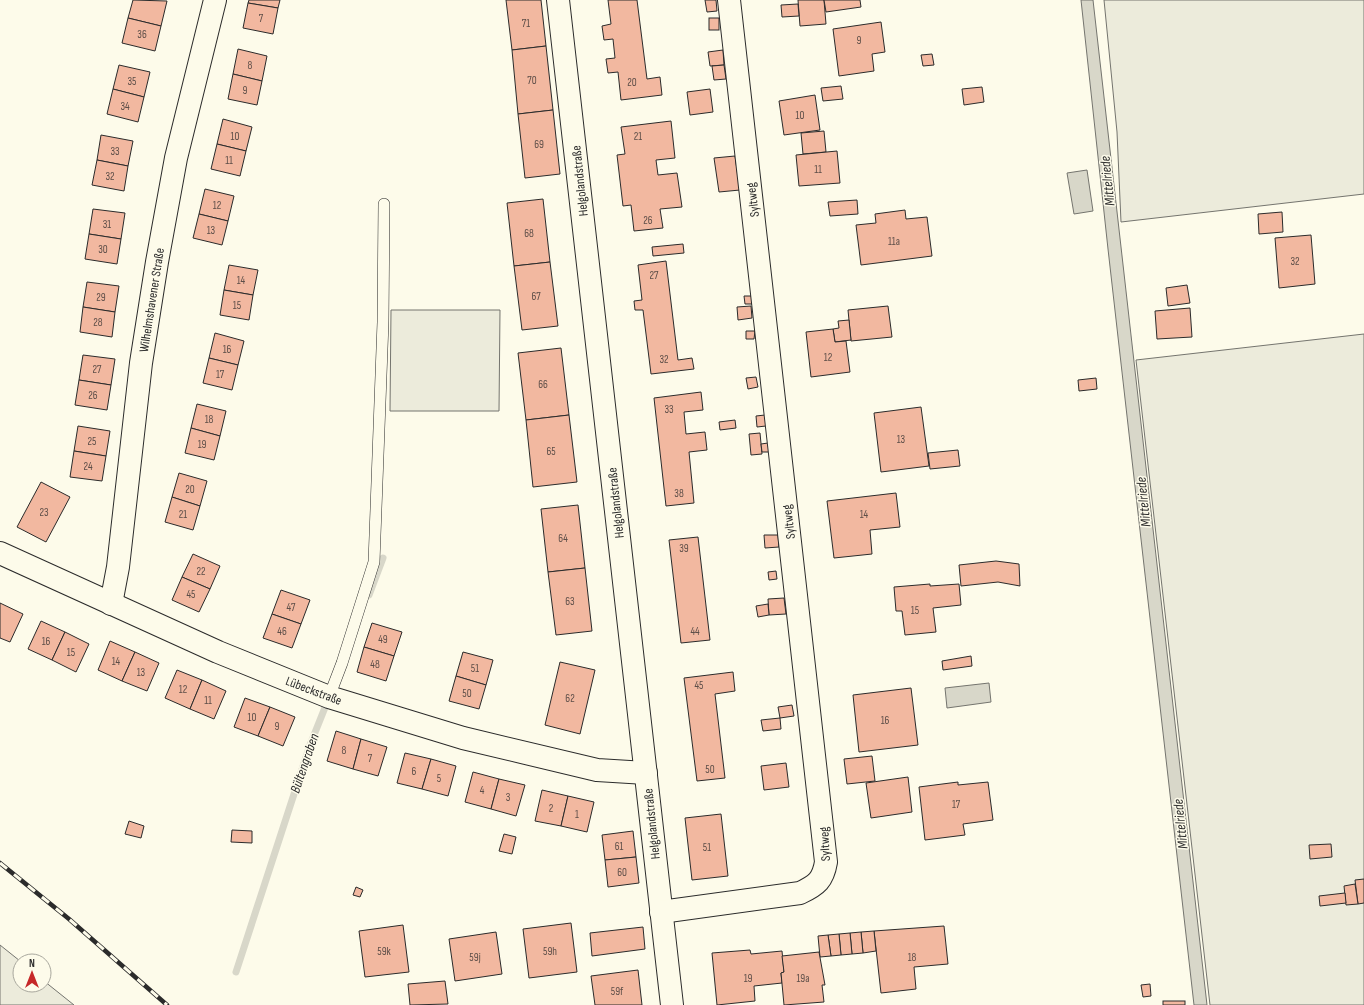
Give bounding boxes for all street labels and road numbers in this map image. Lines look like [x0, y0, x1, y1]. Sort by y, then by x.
street label: Helgolandstraße [568, 145, 592, 217]
street label: Syltweg [743, 182, 763, 218]
street label: Wilhelmshavener Straße [136, 247, 168, 354]
street label: Helgolandstraße [604, 467, 628, 539]
street label: Syltweg [779, 504, 799, 540]
street label: Lübeckstraße [283, 673, 344, 709]
street label: Helgolandstraße [640, 788, 664, 860]
street label: Syltweg [816, 826, 834, 862]

